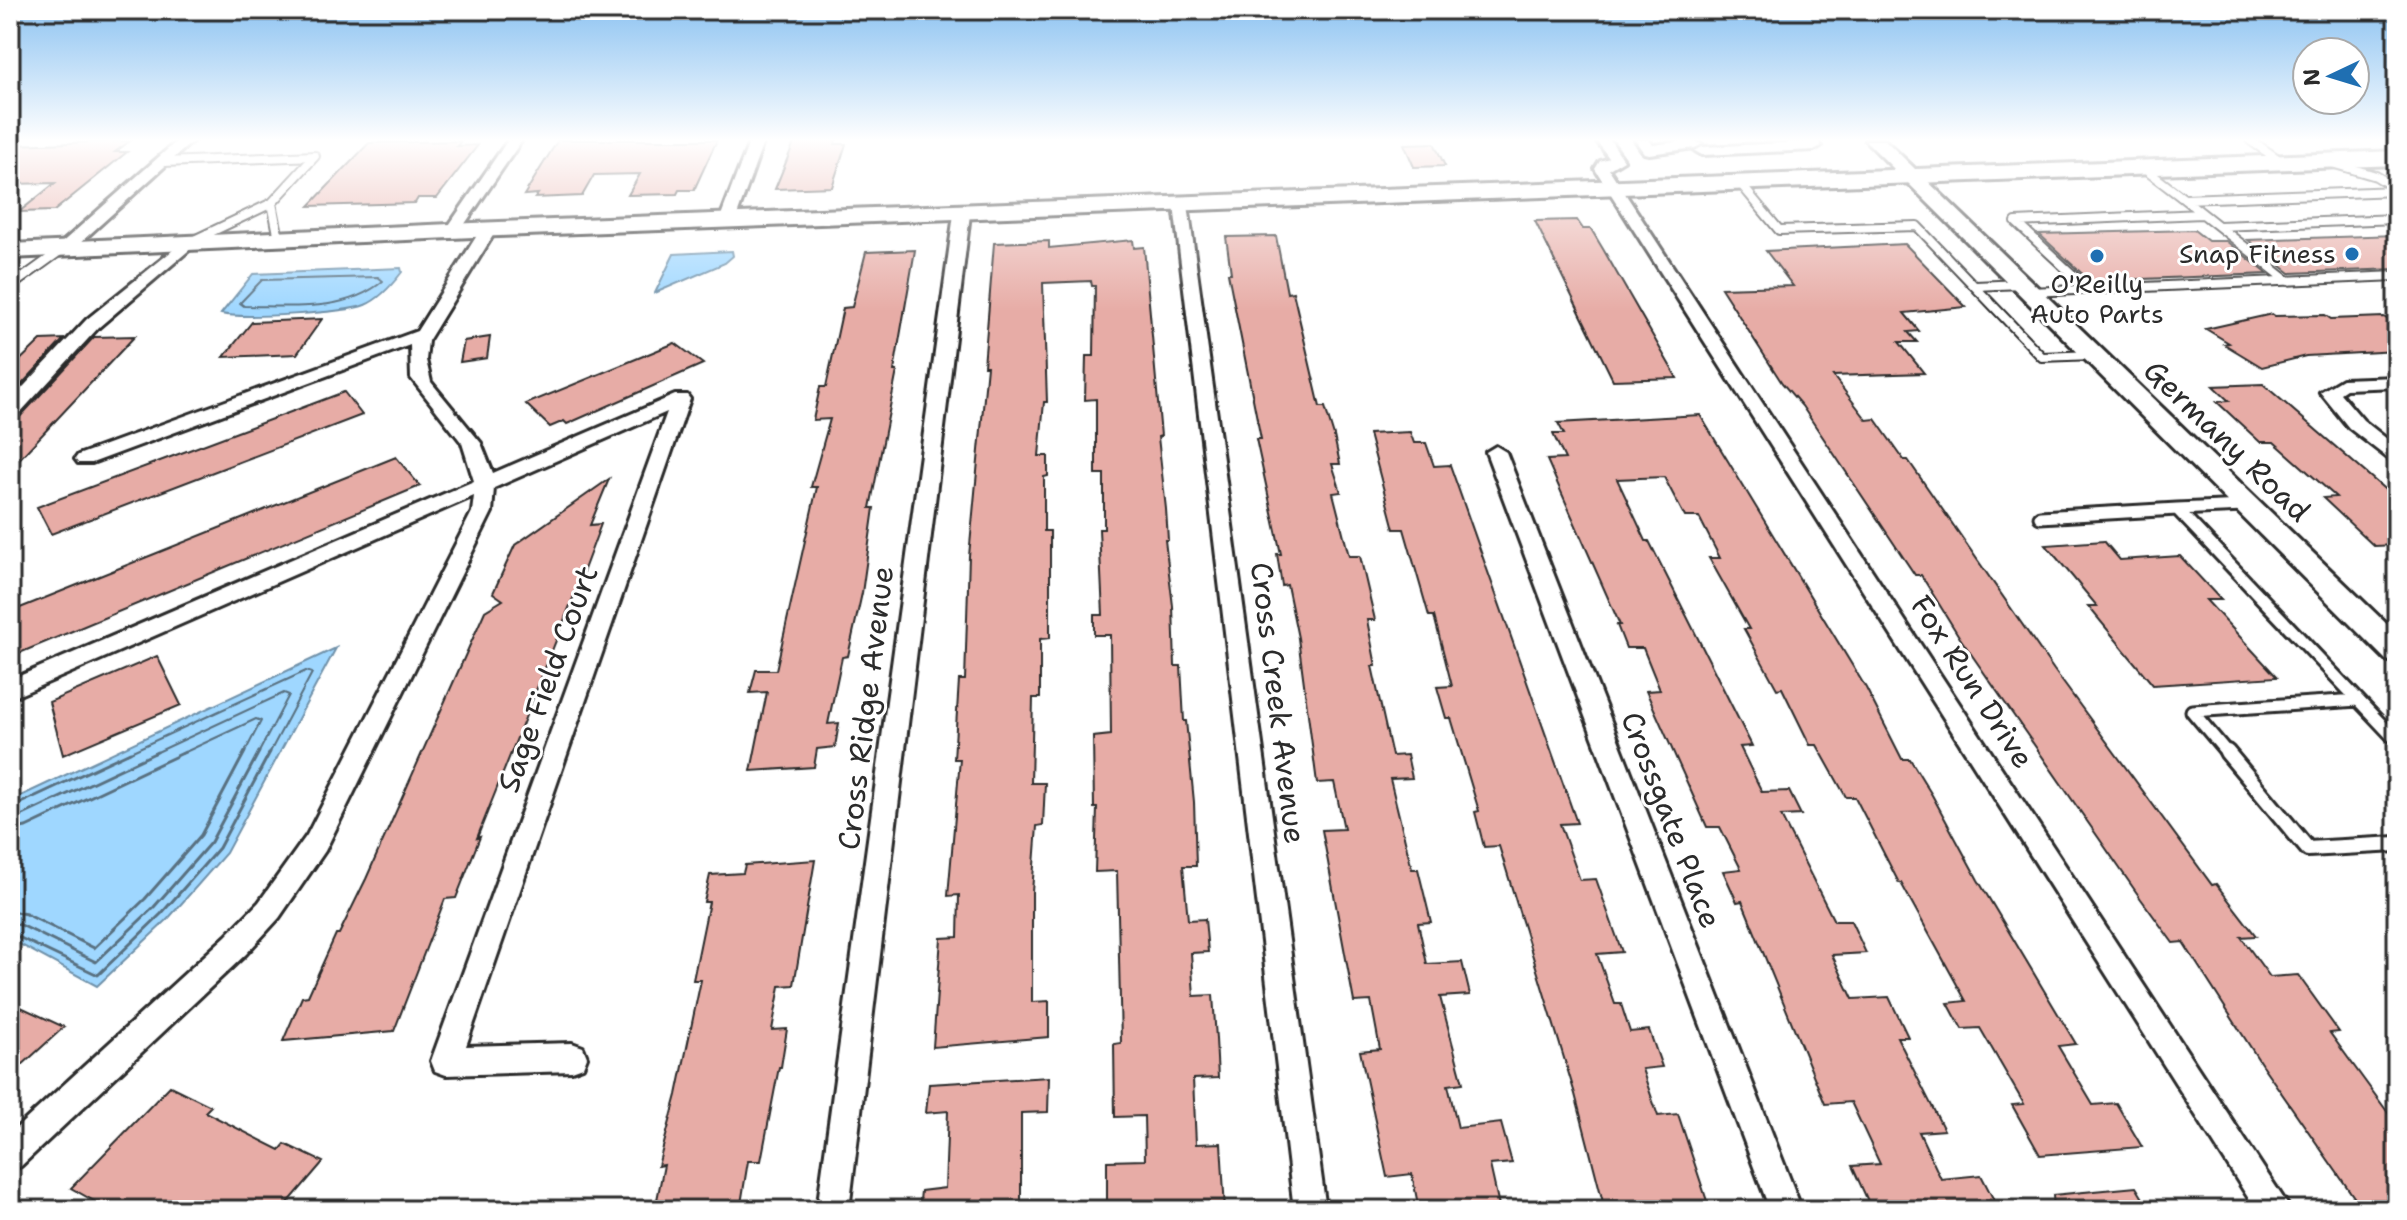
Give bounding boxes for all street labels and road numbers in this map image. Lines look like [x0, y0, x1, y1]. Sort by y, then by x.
street label: Germany Road [2135, 350, 2320, 531]
street label: Sage Field Court [487, 560, 608, 798]
street label: Cross Creek Avenue [1241, 560, 1316, 846]
street label: Cross Ridge Avenue [828, 564, 903, 852]
street label: Fox Run Drive [1901, 587, 2044, 776]
street label: Crossgate Place [1611, 706, 1732, 934]

